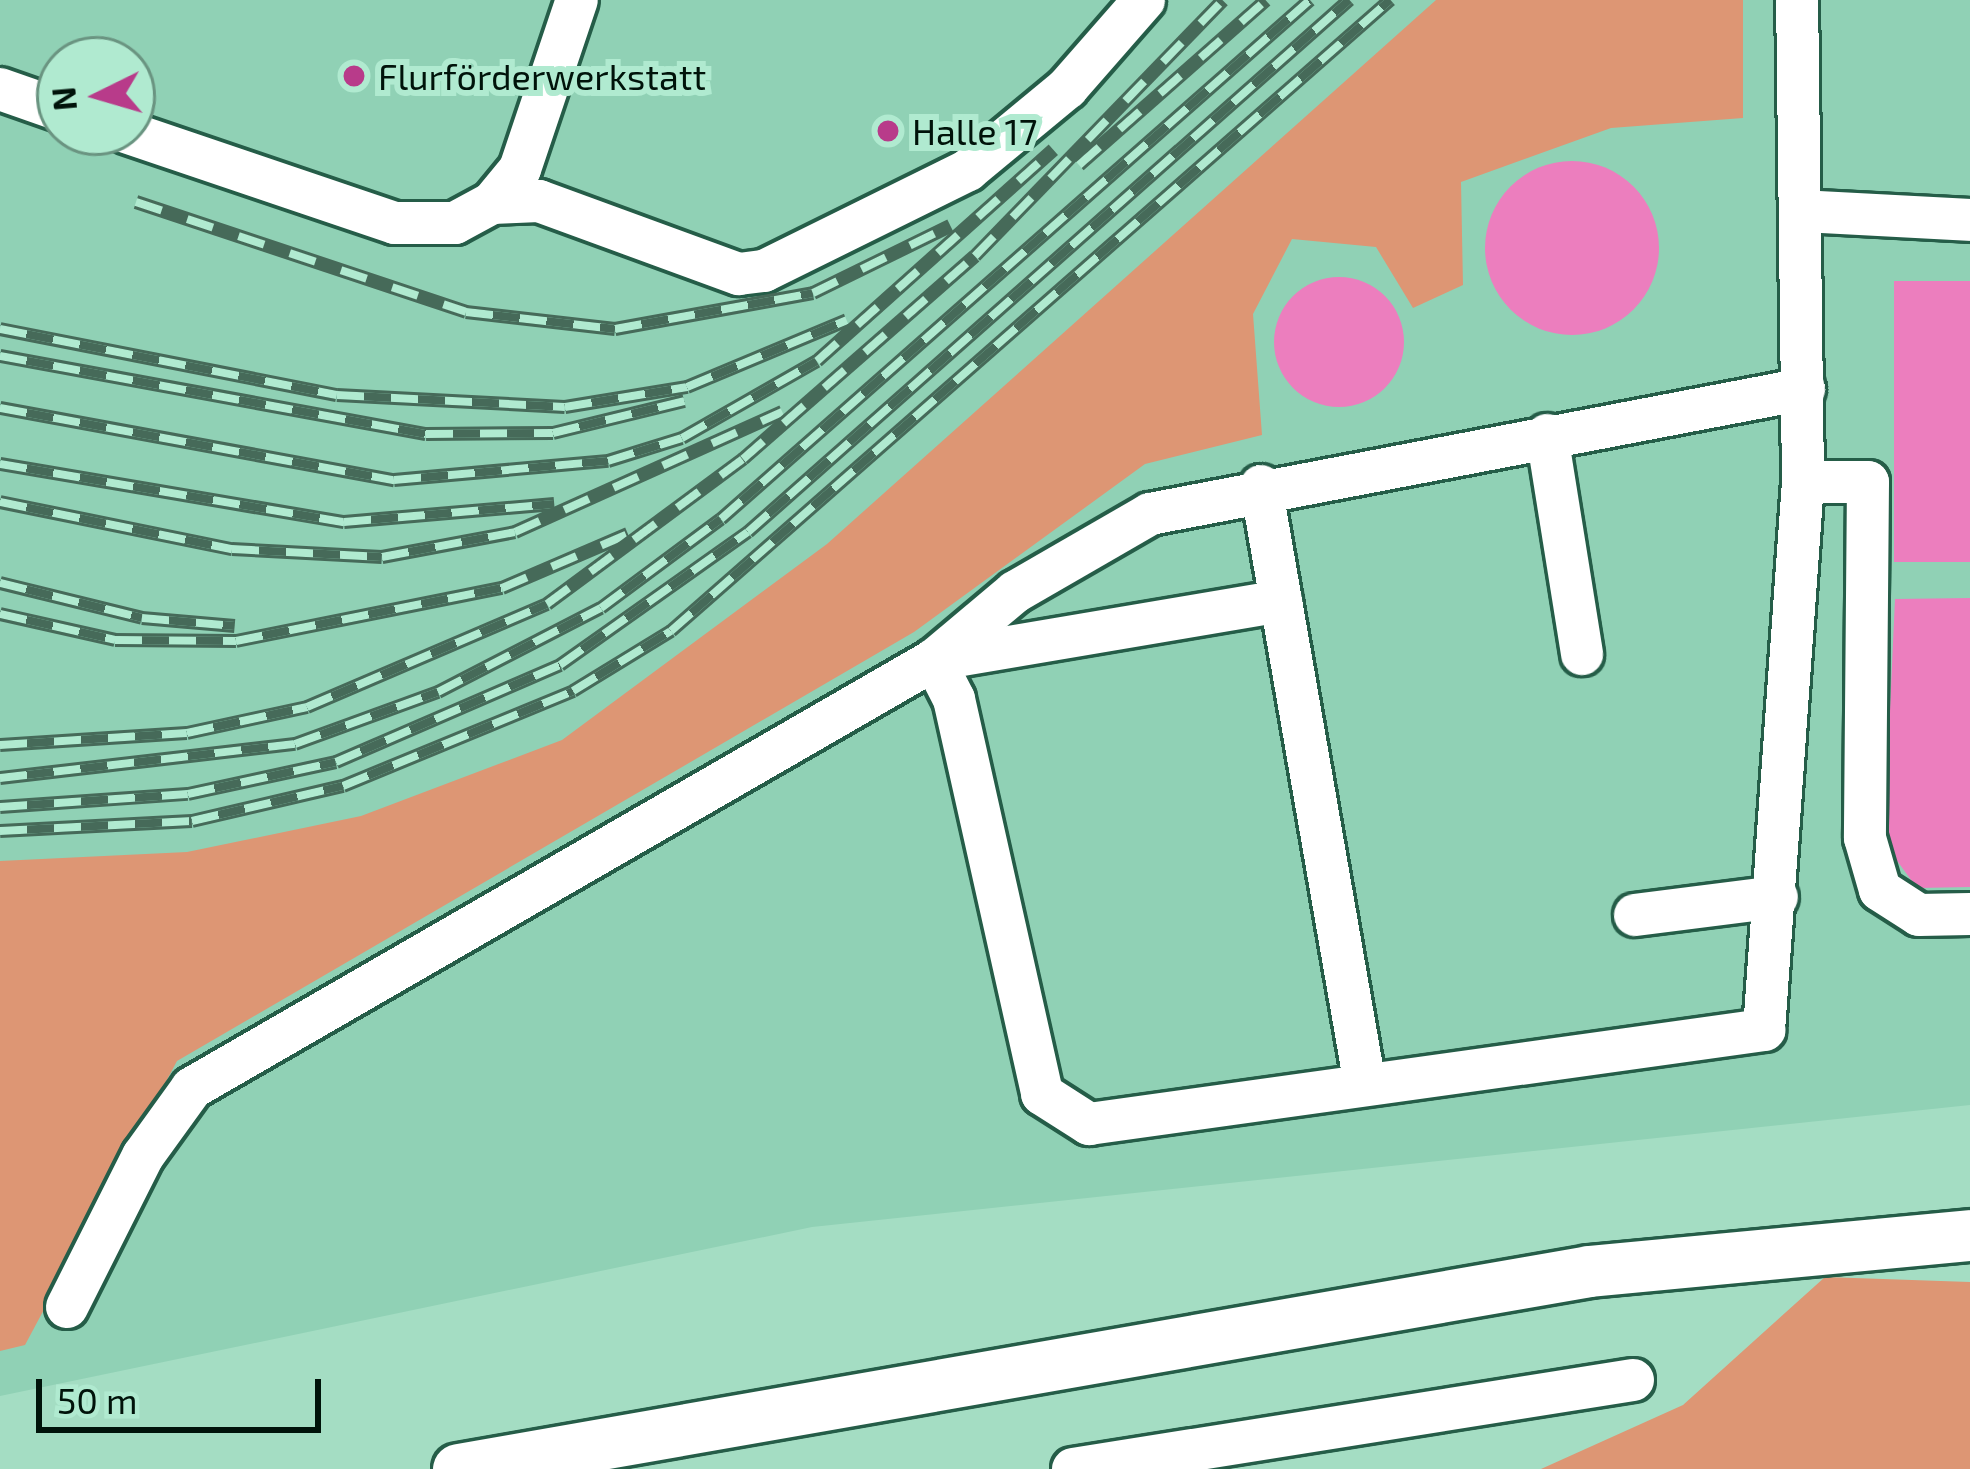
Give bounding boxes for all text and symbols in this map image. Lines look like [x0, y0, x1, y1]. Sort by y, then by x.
north arrow [36, 36, 156, 156]
place label: Flurförderwerkstatt [378, 54, 706, 98]
marker: Flurförderwerkstatt [341, 63, 367, 89]
text: N [42, 85, 84, 112]
place label: Halle 17 [912, 109, 1037, 153]
marker: Halle 17 [875, 118, 901, 144]
scale bar [42, 1355, 327, 1429]
text: 50 m [57, 1378, 138, 1421]

